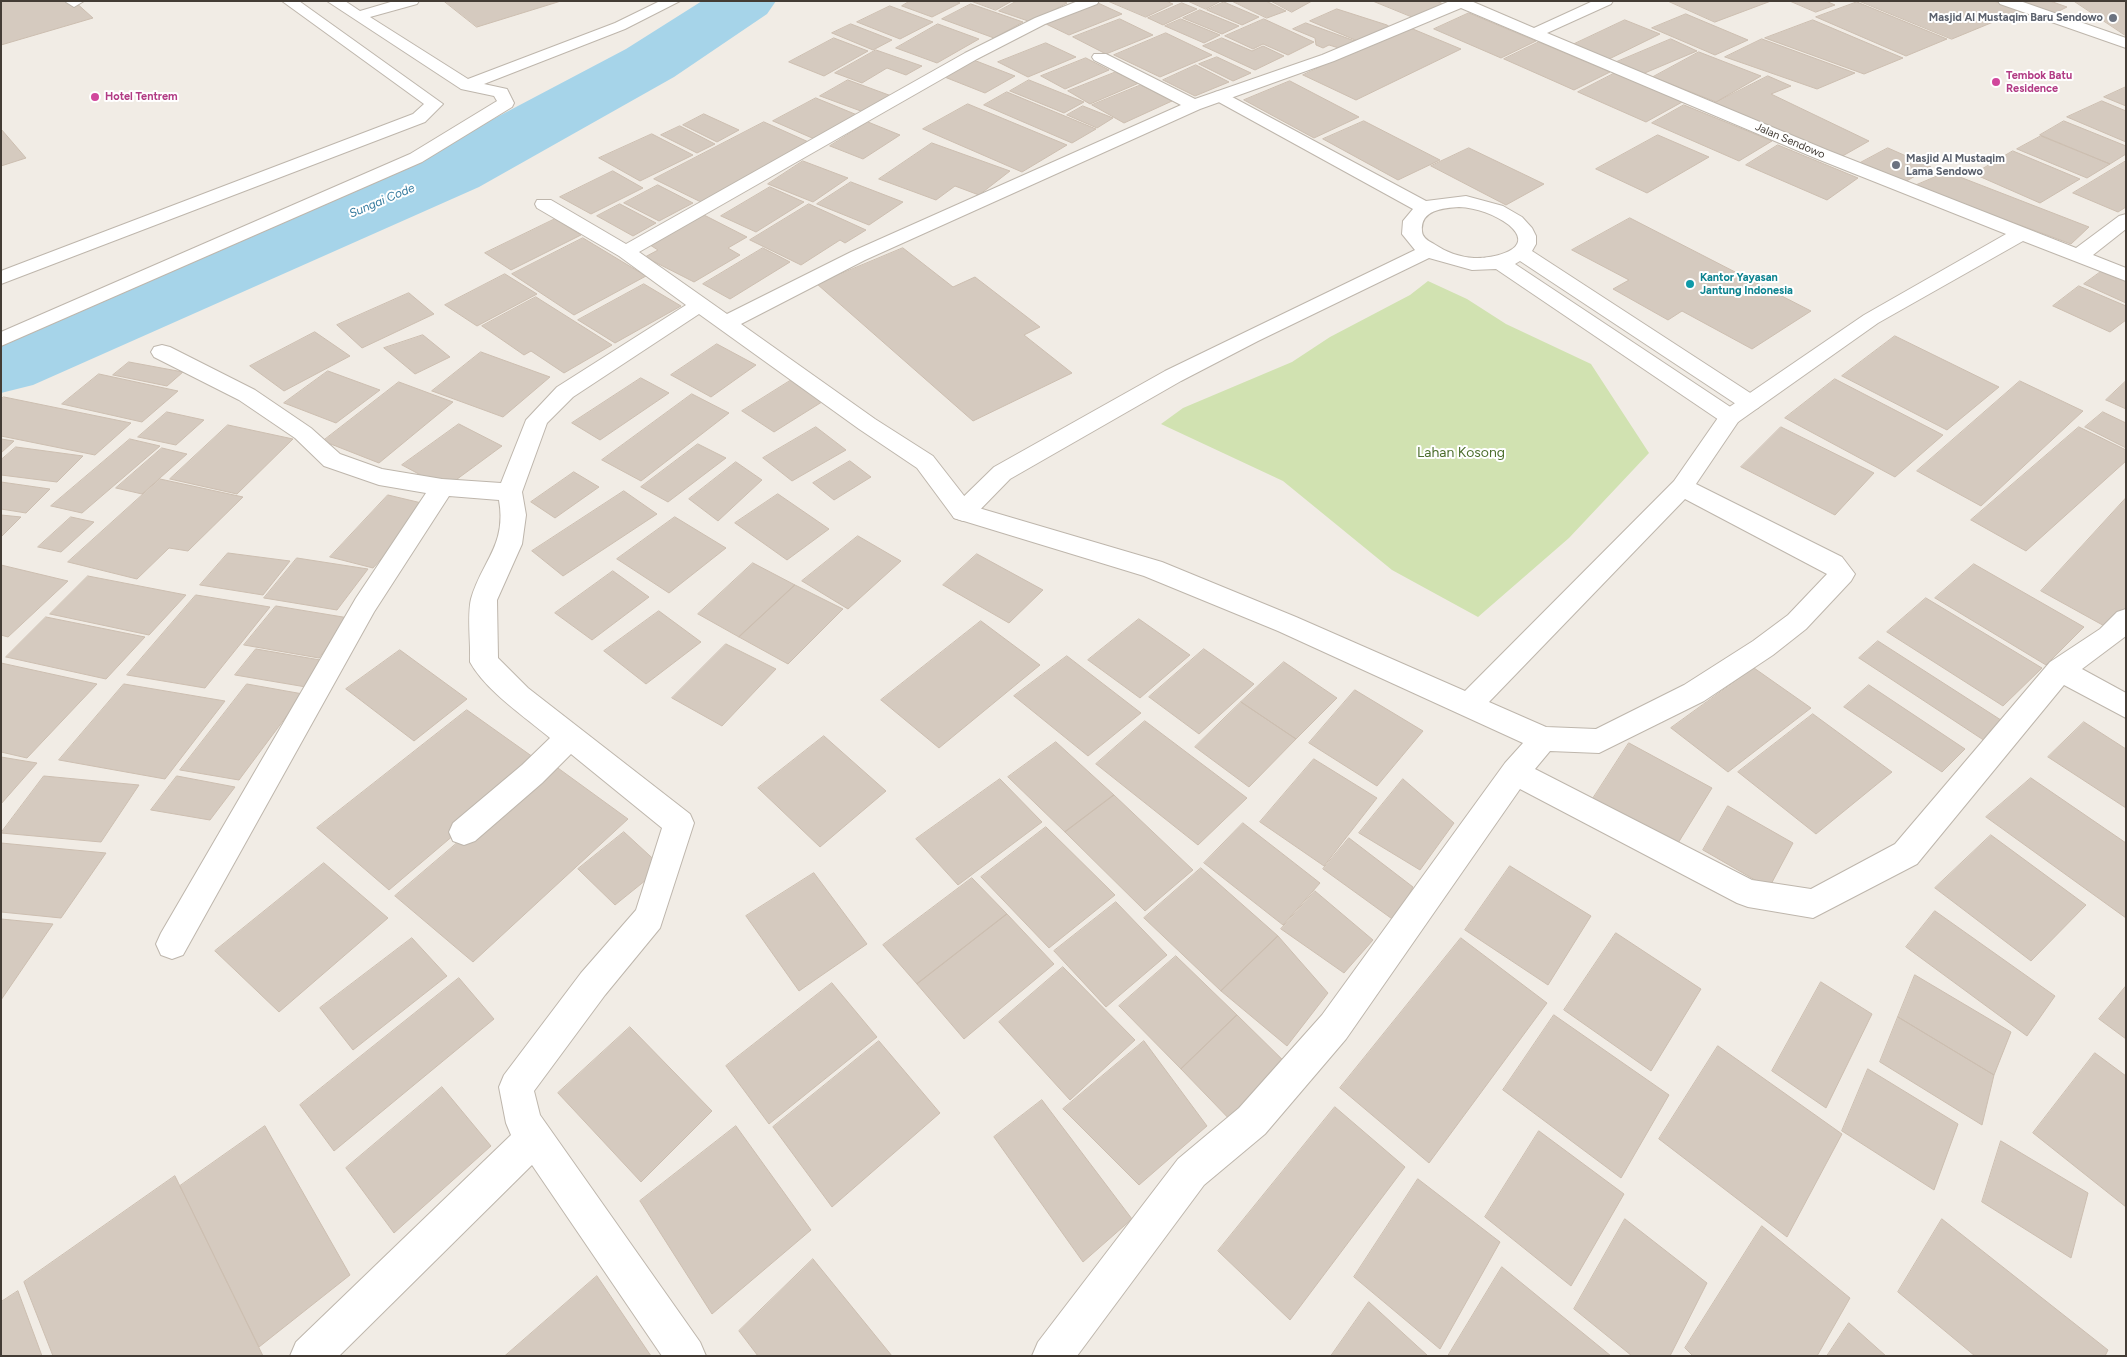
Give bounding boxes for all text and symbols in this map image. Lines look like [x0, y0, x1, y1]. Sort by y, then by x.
place label: Masjid Al Mustaqim Baru Sendowo [1929, 11, 2103, 25]
marker: Masjid Al Mustaqim Baru Sendowo [2107, 12, 2119, 24]
place label: Tembok Batu Residence [2006, 69, 2072, 95]
marker: Tembok Batu Residence [1990, 76, 2002, 88]
place label: Hotel Tentrem [105, 90, 178, 104]
marker: Hotel Tentrem [89, 91, 101, 103]
street label: Jalan Sendowo [1753, 120, 1827, 162]
place label: Masjid Al Mustaqim Lama Sendowo [1906, 152, 2005, 178]
marker: Masjid Al Mustaqim Lama Sendowo [1890, 159, 1902, 171]
water label: Sungai Code [347, 181, 417, 221]
place label: Kantor Yayasan Jantung Indonesia [1700, 271, 1793, 297]
marker: Kantor Yayasan Jantung Indonesia [1684, 278, 1696, 290]
park label: Lahan Kosong [1417, 445, 1505, 461]

